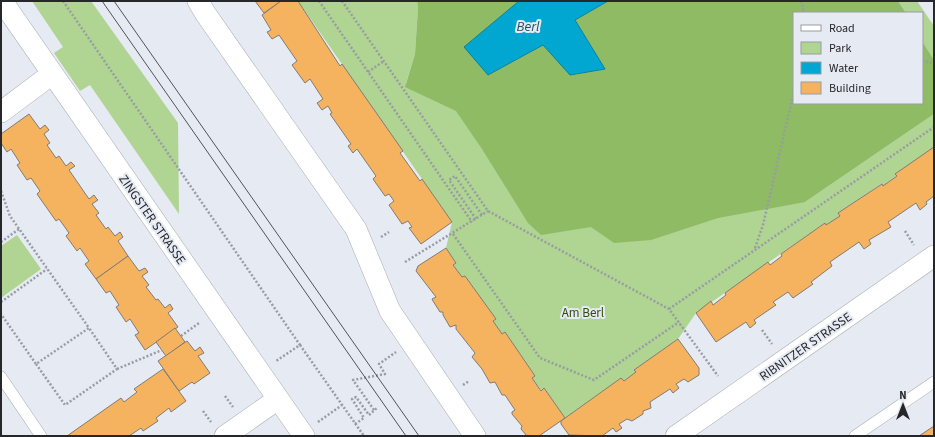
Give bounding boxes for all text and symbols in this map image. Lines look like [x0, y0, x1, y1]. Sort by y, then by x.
legend [793, 12, 923, 104]
water label: Berl [517, 17, 540, 37]
text: Road [829, 20, 855, 37]
text: Park [829, 40, 851, 57]
text: Water [829, 60, 859, 77]
text: Building [829, 80, 871, 97]
street label: ZINGSTER STRASSE [114, 171, 190, 268]
park label: Am Berl [562, 304, 604, 322]
street label: RIBNITZER STRASSE [756, 308, 856, 385]
north arrow [883, 385, 923, 425]
text: N [899, 388, 907, 403]

